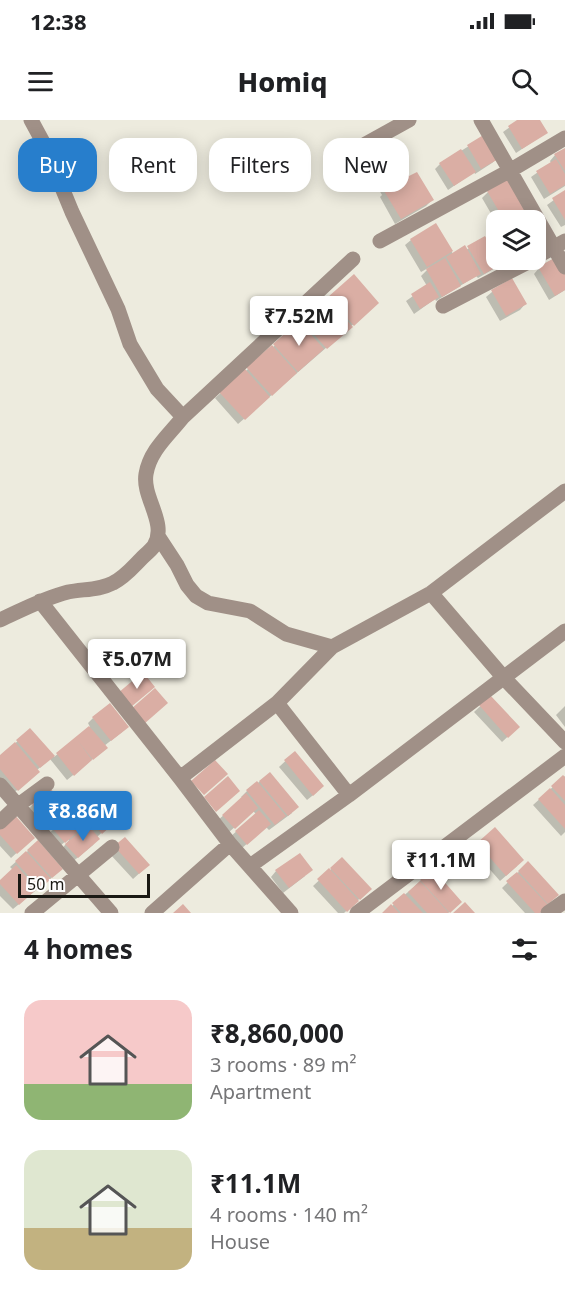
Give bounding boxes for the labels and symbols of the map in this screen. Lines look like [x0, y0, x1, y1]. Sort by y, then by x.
pin: ₹7.52M [250, 296, 348, 347]
pin: ₹5.07M [88, 639, 186, 690]
pin: ₹8.86M [34, 791, 132, 842]
pin: ₹11.1M [392, 840, 490, 891]
scale bar [18, 871, 150, 898]

